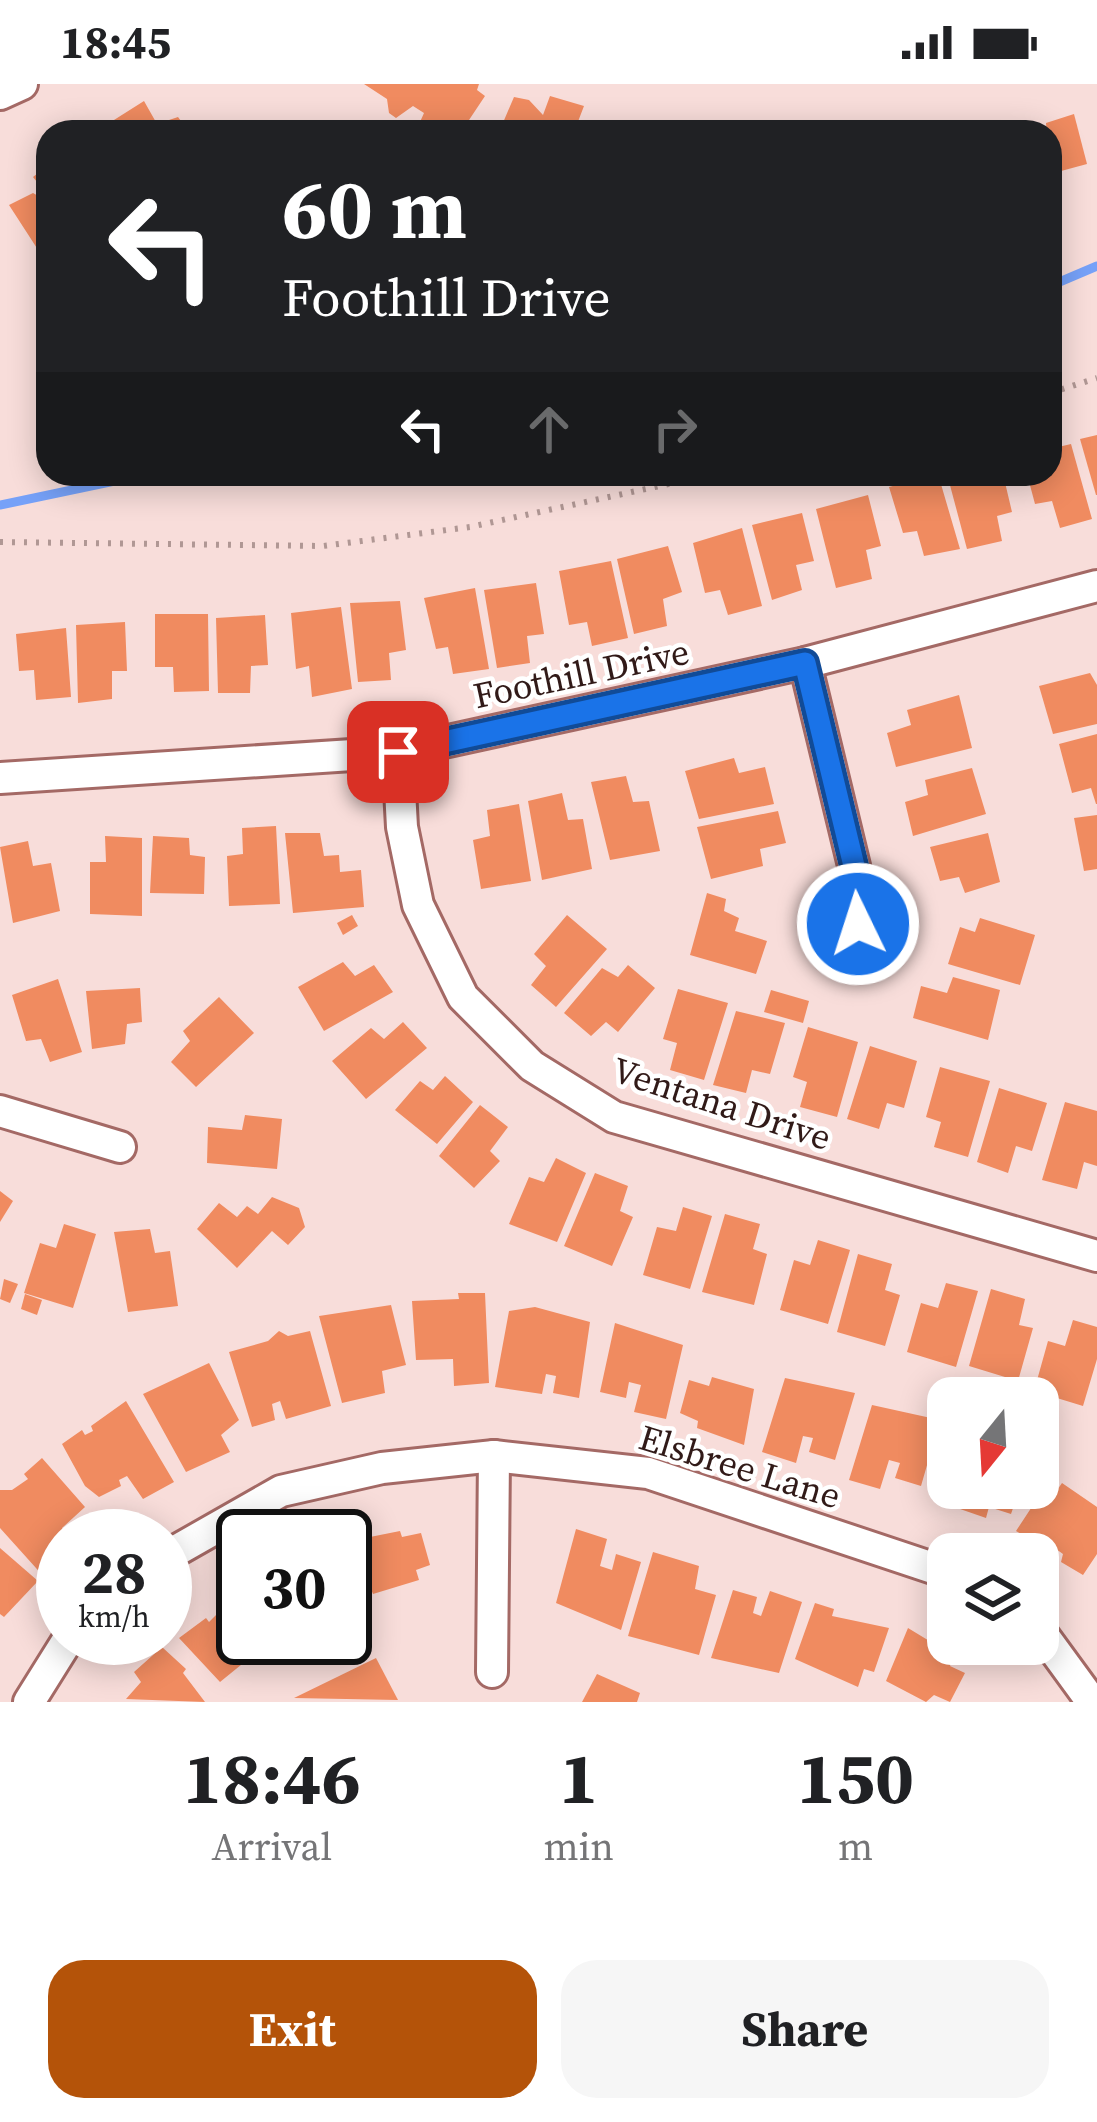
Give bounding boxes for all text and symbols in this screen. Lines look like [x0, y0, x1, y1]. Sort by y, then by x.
text: 18:45 [60, 11, 171, 73]
text: 60 m [282, 151, 467, 266]
icon: left [84, 168, 240, 324]
text: Foothill Drive [282, 260, 611, 334]
icon: left [390, 396, 456, 462]
icon: ahead [516, 396, 582, 462]
icon: right [642, 396, 708, 462]
street label: Foothill Drive [469, 627, 693, 720]
pin [347, 701, 449, 803]
icon: arrive [365, 719, 431, 785]
position arrow [795, 861, 921, 987]
street label: Ventana Drive [606, 1045, 837, 1162]
north arrow [927, 1377, 1059, 1509]
map controls [927, 1377, 1059, 1665]
street label: Elsbree Lane [633, 1413, 847, 1520]
speed limit sign: 30 [216, 1509, 372, 1665]
text: 28 [81, 1531, 147, 1613]
button: layers [927, 1533, 1059, 1665]
text: km/h [78, 1596, 150, 1637]
text: 18:46 [183, 1728, 361, 1827]
text: 1 [559, 1728, 598, 1827]
text: 150 [797, 1728, 914, 1827]
text: Arrival [212, 1820, 332, 1873]
text: min [544, 1820, 614, 1873]
text: m [838, 1820, 873, 1873]
button: Exit [48, 1960, 537, 2098]
button: Share [561, 1960, 1049, 2098]

